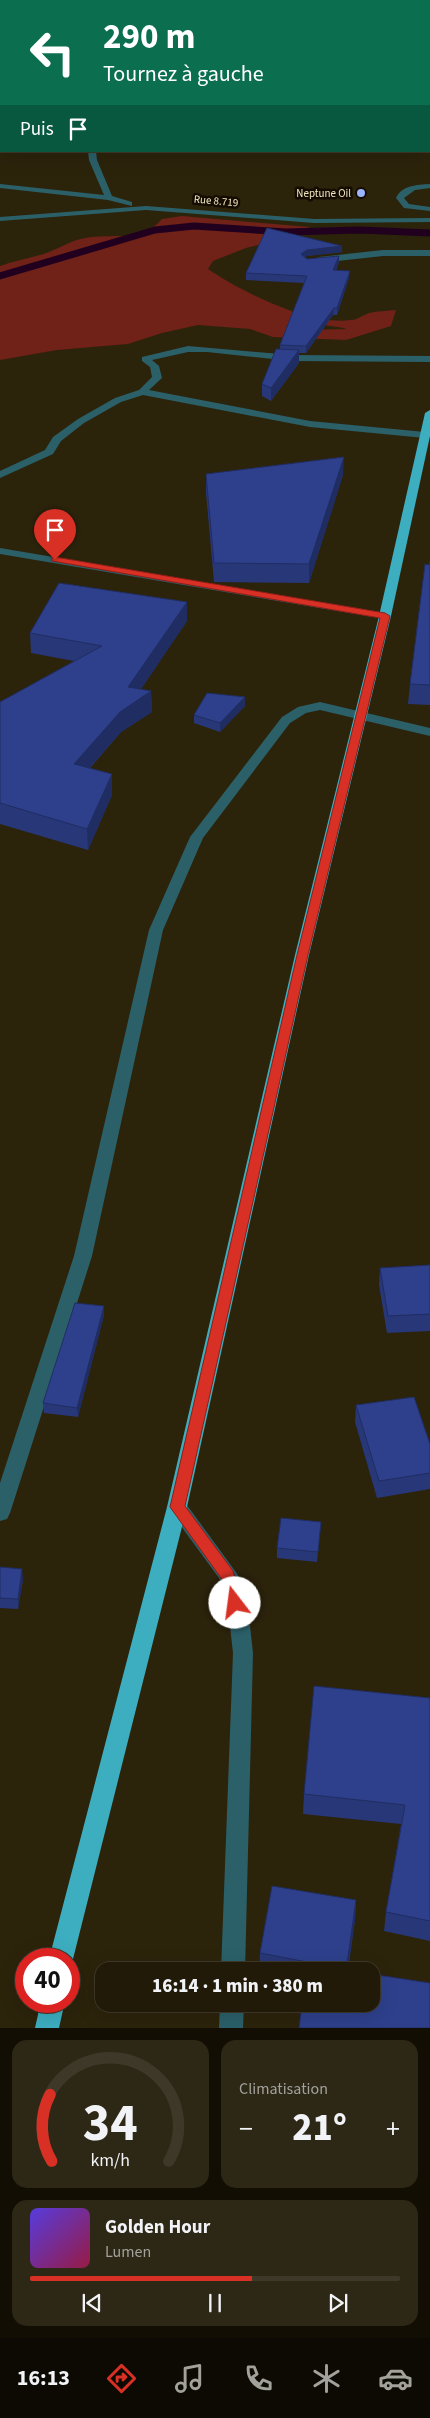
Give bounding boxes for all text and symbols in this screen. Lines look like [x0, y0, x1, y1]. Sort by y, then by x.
text: 290 m [103, 12, 195, 62]
icon: left [20, 20, 85, 85]
text: Tournez à gauche [103, 58, 264, 90]
icon: arrive [64, 115, 92, 143]
text: Puis [20, 116, 54, 143]
place label: Neptune Oil [296, 186, 351, 201]
marker: Neptune Oil [355, 187, 367, 199]
street label: Rue 8.719 [193, 192, 239, 210]
pin [34, 509, 76, 560]
icon: arrive [41, 516, 69, 544]
position arrow [208, 1576, 260, 1628]
speed limit sign: 40 [15, 1948, 80, 2013]
text: 16:14 · 1 min · 380 m [152, 1973, 323, 2000]
text: Climatisation [239, 2078, 328, 2100]
text: 34 [83, 2087, 138, 2161]
text: 21° [292, 2101, 347, 2155]
text: − [239, 2109, 253, 2149]
text: + [386, 2109, 400, 2149]
text: km/h [91, 2148, 130, 2173]
text: Golden Hour [105, 2214, 210, 2241]
text: Lumen [105, 2241, 151, 2263]
icon: previous [78, 2289, 106, 2317]
icon: pause [201, 2289, 229, 2317]
icon: next [324, 2289, 352, 2317]
icon: directions [104, 2361, 139, 2396]
icon: music [172, 2361, 207, 2396]
icon: phone [241, 2361, 276, 2396]
icon: climate [309, 2361, 344, 2396]
icon: car [378, 2361, 413, 2396]
text: 16:13 [17, 2362, 70, 2394]

